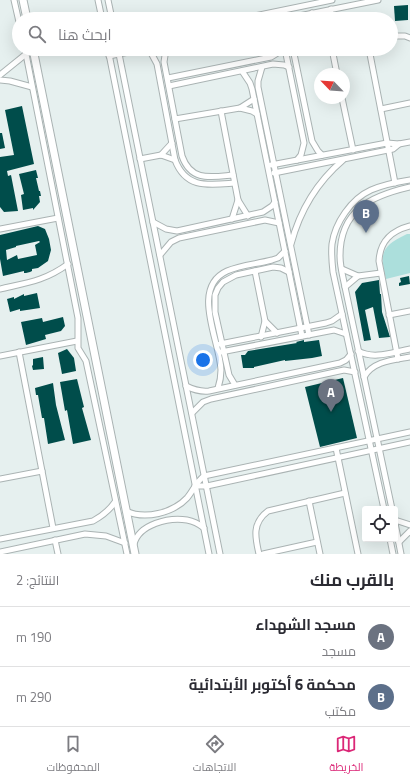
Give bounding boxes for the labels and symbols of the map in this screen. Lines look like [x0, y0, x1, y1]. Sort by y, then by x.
north arrow [314, 68, 350, 104]
pin: B [353, 200, 379, 233]
your location [193, 350, 213, 370]
pin: A [318, 379, 344, 412]

